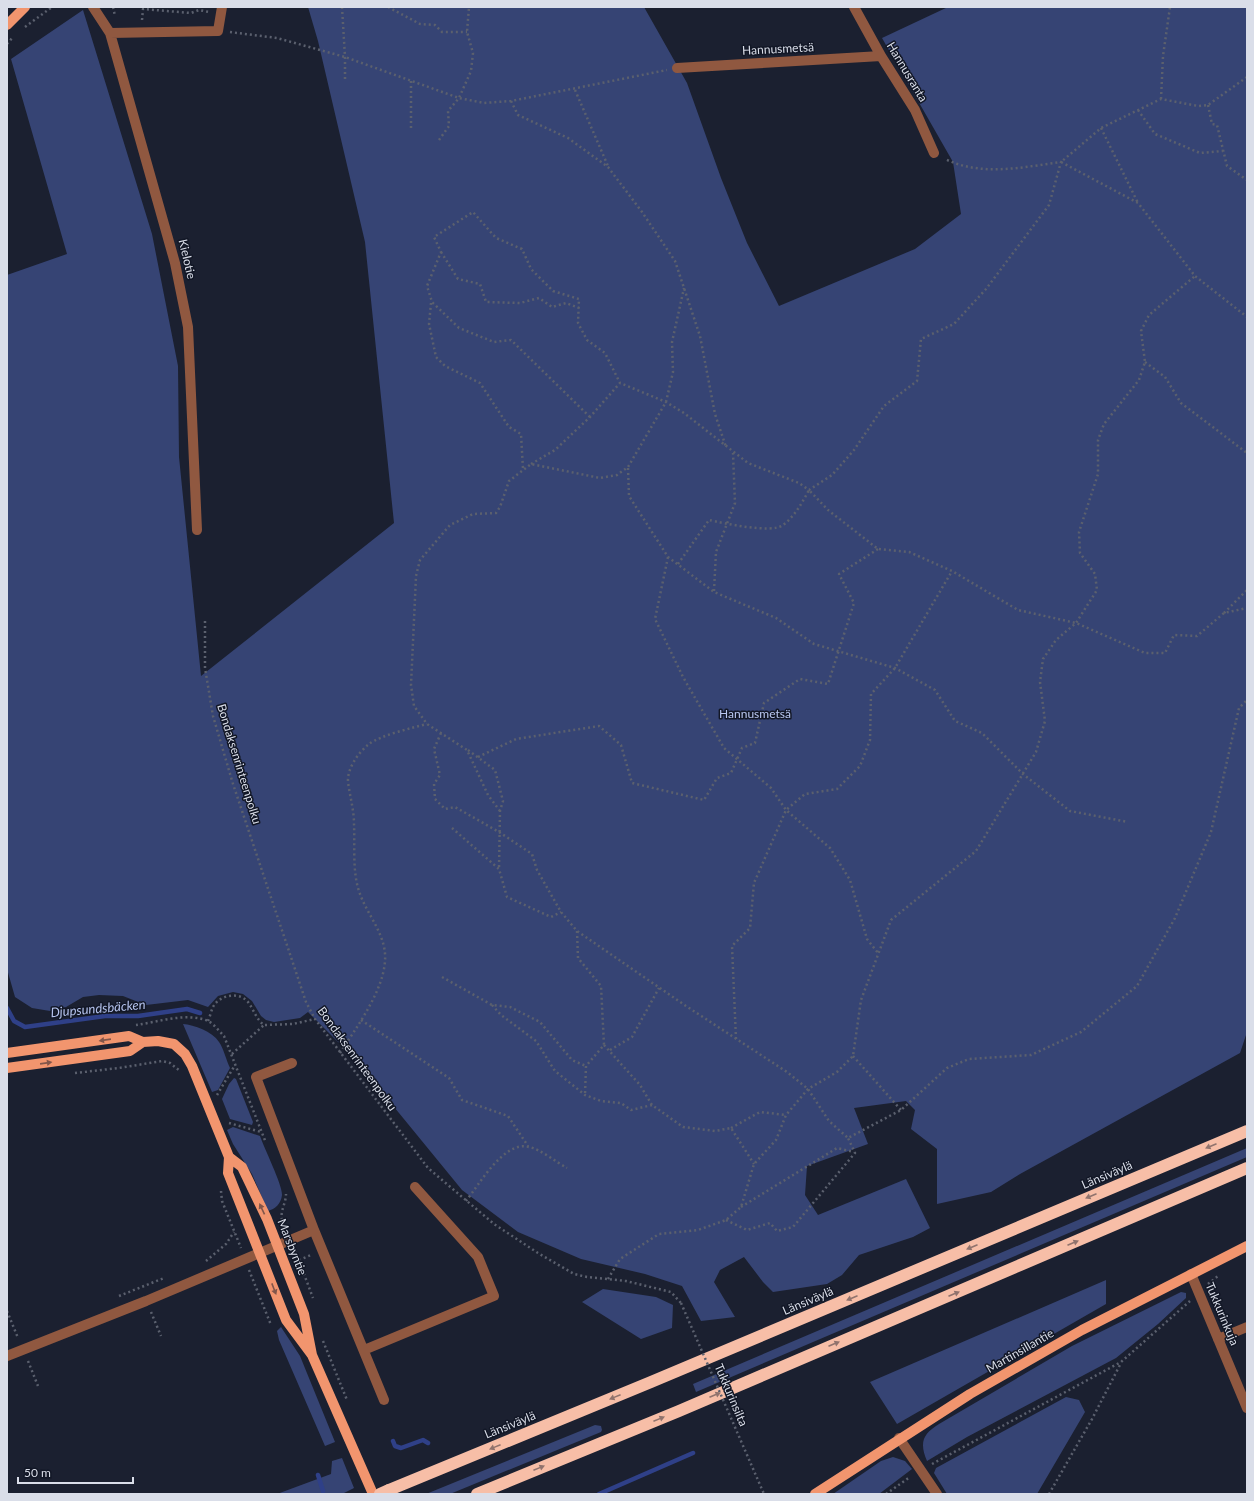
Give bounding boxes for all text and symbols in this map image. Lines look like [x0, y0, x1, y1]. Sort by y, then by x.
street label: Hannusmetsä [742, 39, 814, 58]
street label: Hannusranta [884, 39, 931, 104]
street label: Kielotie [176, 237, 199, 280]
street label: Bondaksenrinteenpolku [214, 702, 265, 826]
park label: Hannusmetsä [719, 706, 791, 721]
water label: Djupsundsbäcken [50, 996, 146, 1020]
street label: Bondaksenrinteenpolku [315, 1004, 400, 1114]
one-way arrow [99, 1037, 111, 1043]
one-way arrow [40, 1060, 52, 1066]
one-way arrow [1205, 1143, 1217, 1149]
street label: Länsiväylä [1079, 1157, 1135, 1192]
one-way arrow [1085, 1194, 1097, 1200]
one-way arrow [259, 1204, 265, 1215]
street label: Marsbyntie [274, 1216, 311, 1277]
one-way arrow [1068, 1239, 1080, 1245]
one-way arrow [966, 1244, 977, 1250]
street label: Tukkurinkuja [1202, 1280, 1242, 1348]
one-way arrow [271, 1283, 277, 1295]
street label: Länsiväylä [780, 1283, 836, 1318]
one-way arrow [948, 1290, 960, 1296]
one-way arrow [845, 1295, 857, 1301]
street label: Martinsillantie [983, 1325, 1056, 1376]
one-way arrow [829, 1341, 841, 1347]
street label: Tukkurinsilta [712, 1361, 751, 1428]
one-way arrow [709, 1392, 721, 1398]
one-way arrow [610, 1394, 621, 1400]
street label: Länsiväylä [482, 1408, 538, 1442]
one-way arrow [654, 1415, 666, 1421]
one-way arrow [488, 1444, 500, 1450]
scale bar [18, 1459, 133, 1485]
text: 50 m [24, 1465, 51, 1480]
one-way arrow [534, 1465, 546, 1471]

